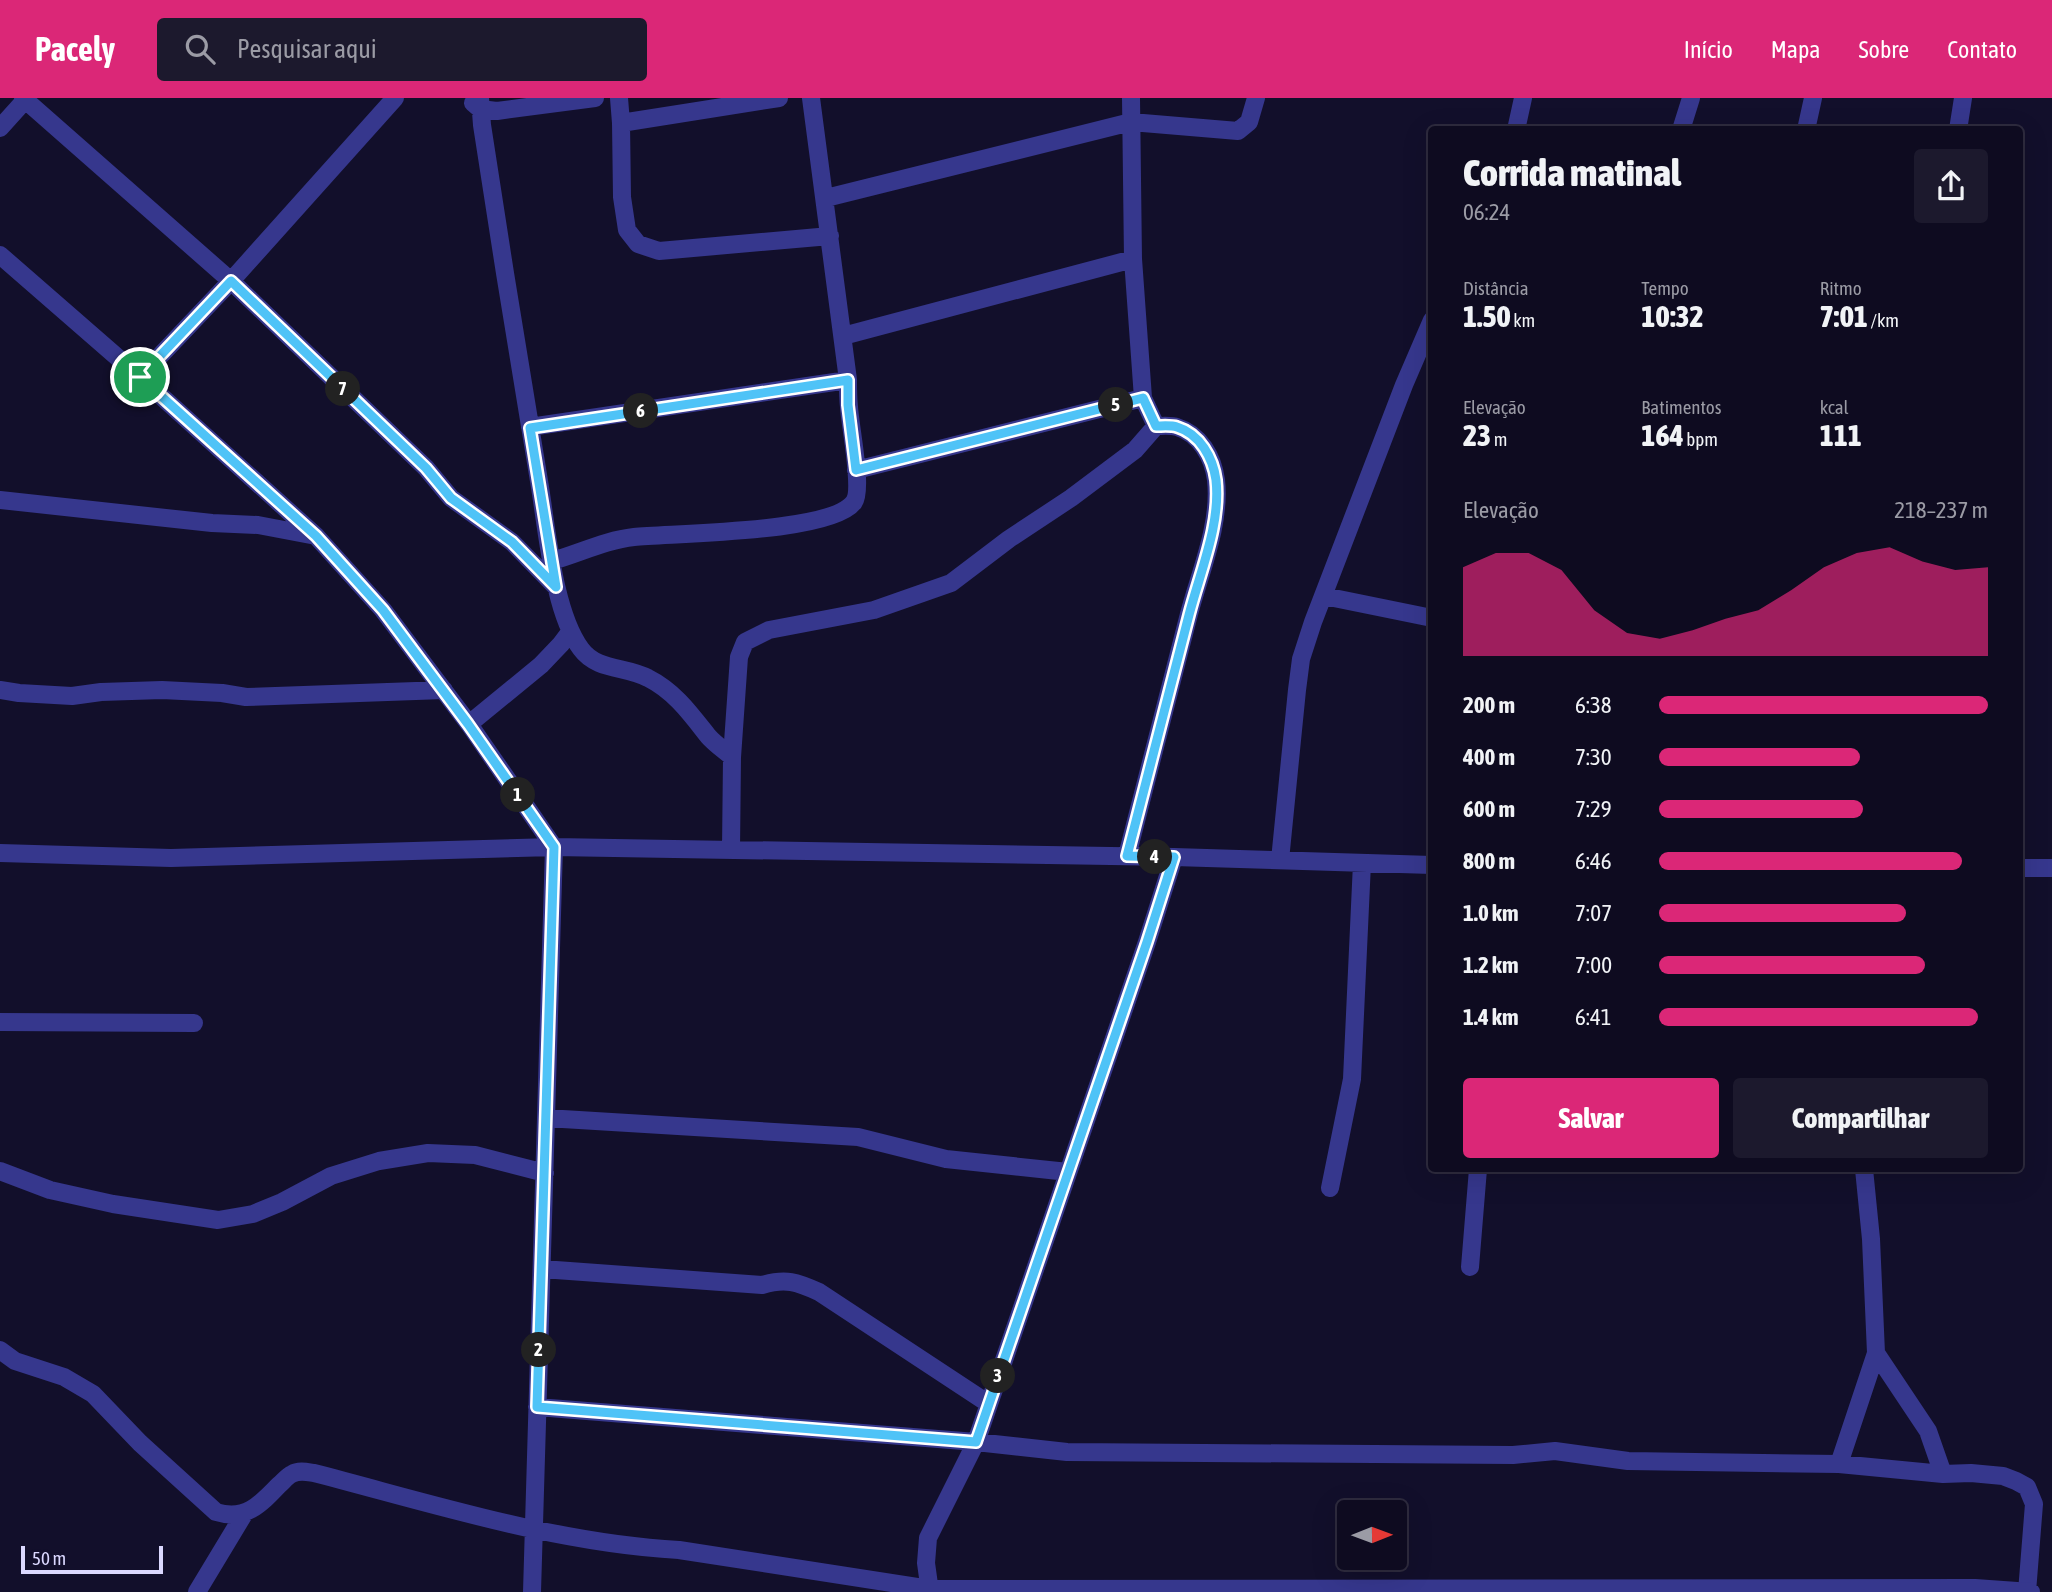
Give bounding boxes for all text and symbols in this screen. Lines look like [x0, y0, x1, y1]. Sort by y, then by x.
search box [157, 18, 647, 81]
text: Pacely [35, 30, 115, 68]
icon: search [181, 30, 219, 68]
text: Pesquisar aqui [237, 34, 377, 64]
text: Início [1684, 36, 1733, 63]
text: Mapa [1771, 36, 1821, 63]
text: Sobre [1859, 36, 1909, 63]
text: Contato [1947, 36, 2017, 63]
button: share [1914, 149, 1988, 223]
text: Corrida matinal [1463, 151, 1681, 194]
text: 06:24 [1463, 199, 1510, 225]
text: Distância [1463, 277, 1528, 299]
text: Tempo [1641, 277, 1689, 299]
text: Ritmo [1820, 277, 1862, 299]
text: 1.50 [1463, 299, 1511, 333]
text: 10:32 [1641, 299, 1704, 333]
text: 7:01 [1820, 299, 1868, 333]
text: km [1511, 309, 1535, 331]
text: /km [1868, 309, 1899, 331]
pin [110, 347, 170, 407]
icon: arrive [121, 358, 159, 396]
pin: 7 [326, 372, 360, 406]
text: 7 [338, 377, 347, 399]
pin: 5 [1098, 388, 1134, 422]
text: 5 [1111, 393, 1120, 415]
pin: 6 [624, 394, 658, 428]
text: Elevação [1463, 396, 1526, 418]
text: Batimentos [1641, 396, 1721, 418]
text: kcal [1820, 396, 1849, 418]
text: 6 [636, 399, 645, 421]
text: 23 [1463, 418, 1491, 452]
text: 164 [1641, 418, 1684, 452]
text: 111 [1820, 418, 1862, 452]
text: m [1491, 428, 1508, 450]
text: bpm [1684, 428, 1718, 450]
text: Elevação [1463, 497, 1539, 523]
text: 218–237 m [1894, 497, 1988, 523]
text: 200 m [1463, 692, 1515, 718]
text: 6:38 [1575, 692, 1612, 718]
text: 400 m [1463, 744, 1515, 770]
text: 7:30 [1575, 744, 1612, 770]
pin: 1 [500, 778, 536, 812]
text: 1 [513, 783, 522, 805]
text: 600 m [1463, 796, 1515, 822]
text: 7:29 [1575, 796, 1612, 822]
pin: 4 [1138, 840, 1172, 874]
text: 4 [1150, 845, 1159, 867]
text: 800 m [1463, 848, 1515, 874]
text: 6:46 [1575, 848, 1612, 874]
text: 1.0 km [1463, 900, 1519, 926]
text: 7:07 [1575, 900, 1612, 926]
text: 1.2 km [1463, 952, 1519, 978]
text: 7:00 [1575, 952, 1612, 978]
text: 1.4 km [1463, 1004, 1519, 1030]
text: 6:41 [1575, 1004, 1612, 1030]
button: Salvar [1463, 1078, 1719, 1158]
button: Compartilhar [1733, 1078, 1988, 1158]
pin: 2 [522, 1332, 556, 1368]
text: 2 [534, 1338, 543, 1360]
pin: 3 [981, 1358, 1016, 1394]
text: 3 [993, 1364, 1002, 1386]
north arrow [1337, 1500, 1407, 1570]
map controls [1337, 1500, 1407, 1570]
scale bar [21, 1543, 163, 1575]
text: 50 m [32, 1547, 66, 1569]

